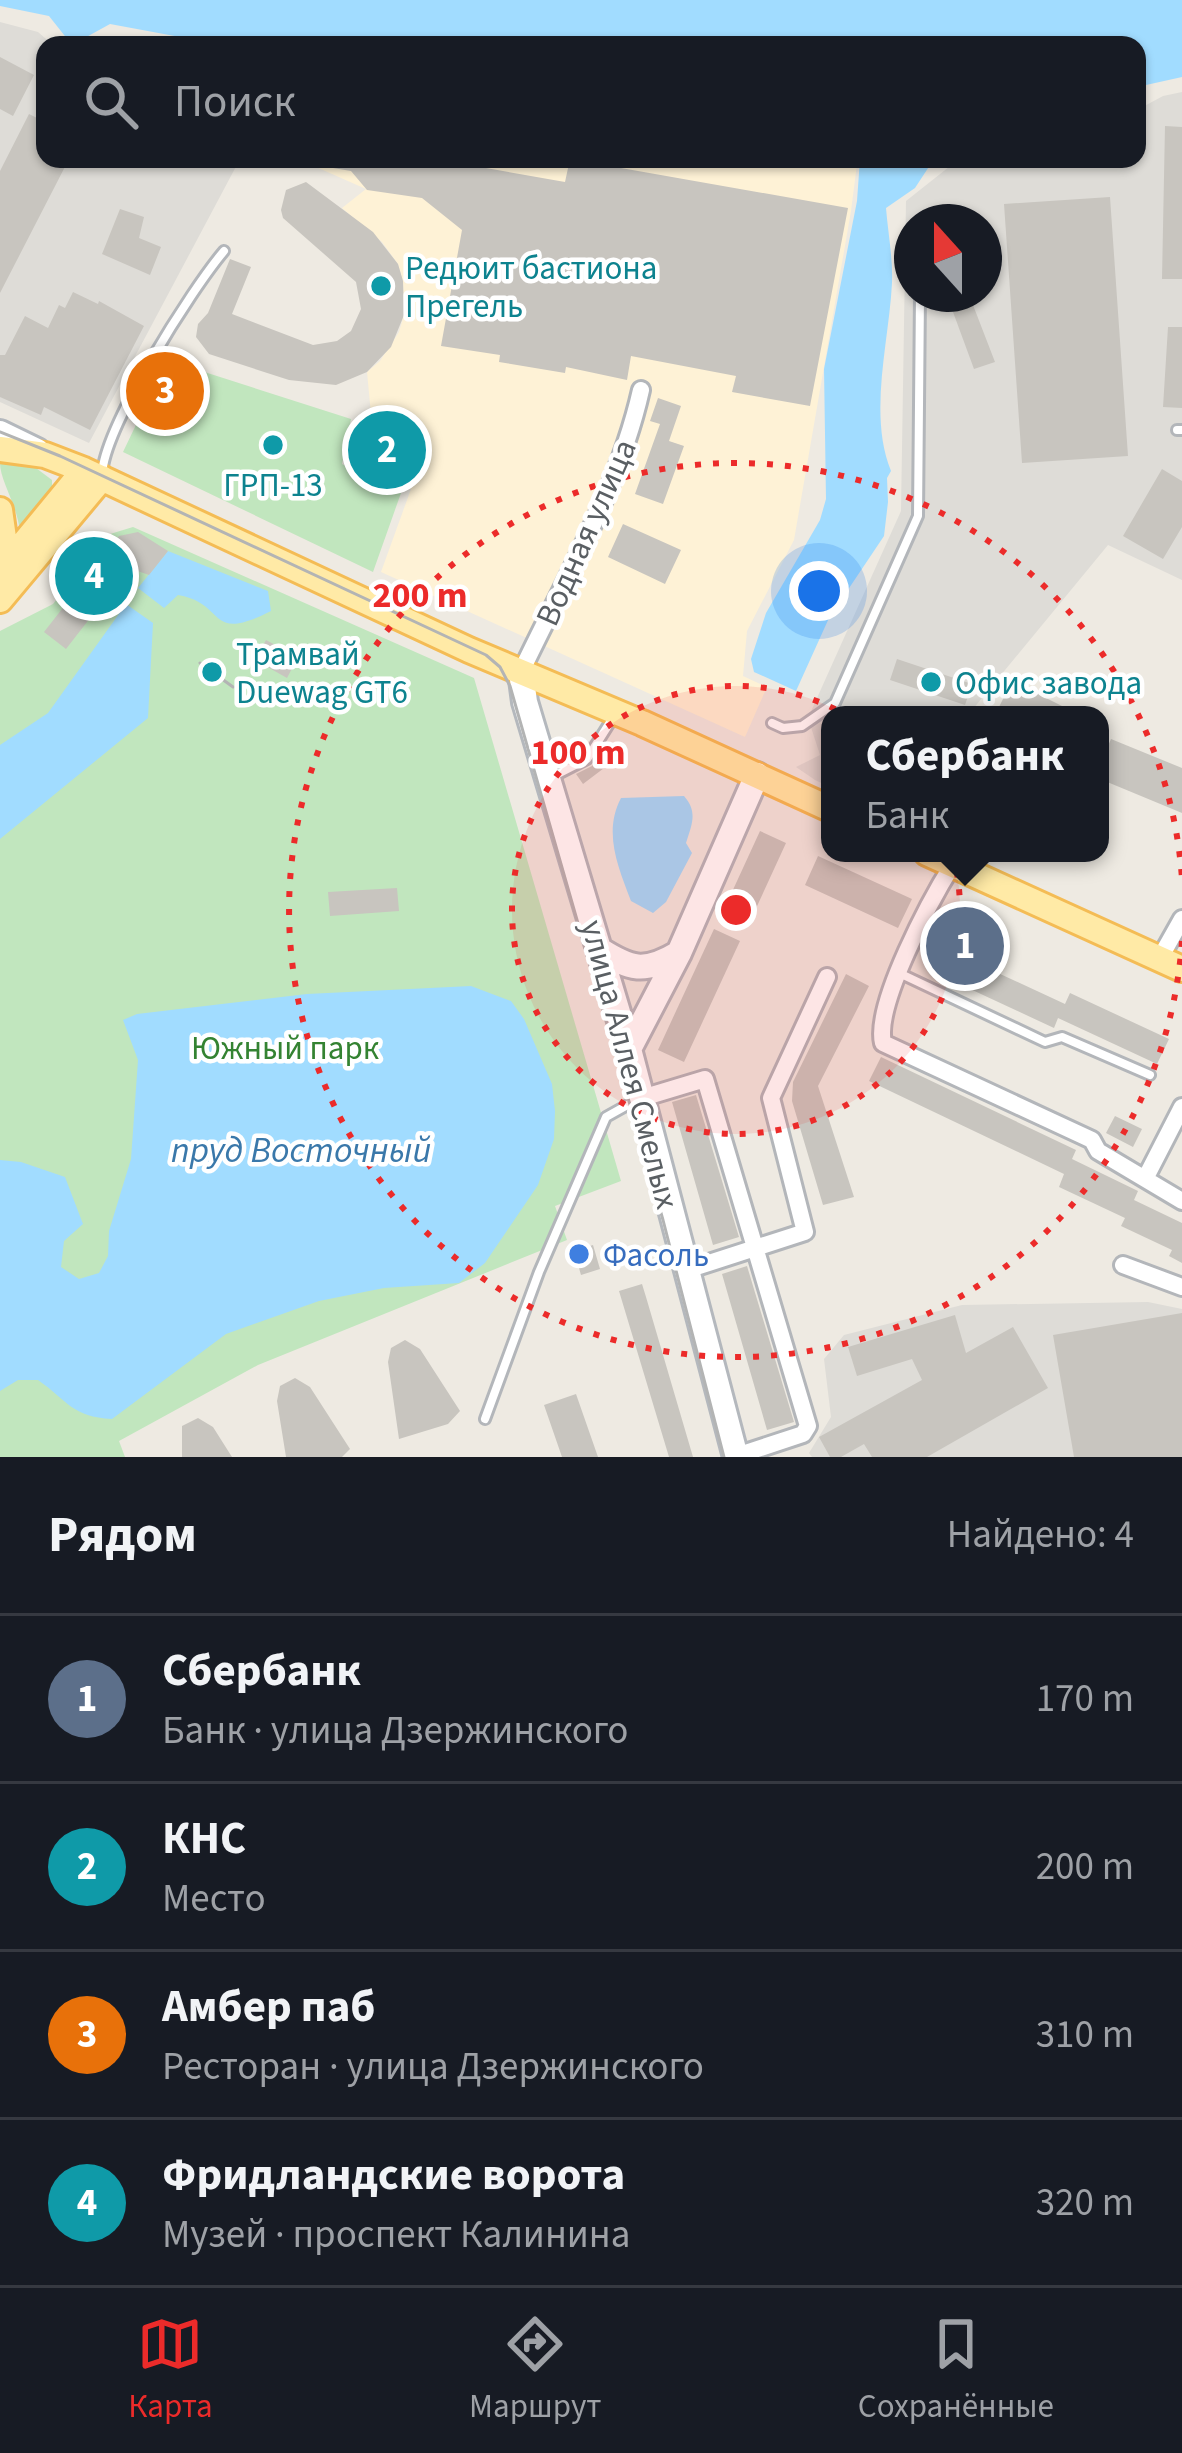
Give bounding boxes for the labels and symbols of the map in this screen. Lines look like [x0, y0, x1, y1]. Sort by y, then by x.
north arrow [894, 204, 1002, 312]
place label: Редюит бастиона Прегель [405, 245, 658, 330]
marker: Редюит бастиона Прегель [368, 273, 394, 299]
pin: 3 [126, 346, 204, 436]
pin: 2 [348, 405, 426, 495]
marker: ГРП-13 [260, 432, 286, 458]
street label: Водная улица [524, 432, 649, 634]
place label: ГРП-13 [223, 462, 323, 509]
pin: 4 [55, 531, 133, 621]
your location [789, 561, 849, 621]
text: 200 m [372, 570, 468, 621]
place label: Трамвай Duewag GT6 [236, 631, 408, 716]
marker: Трамвай Duewag GT6 [199, 659, 225, 685]
place label: Офис завода [955, 660, 1142, 707]
marker: Офис завода [918, 669, 944, 695]
text: 100 m [530, 727, 626, 778]
centre of rings [715, 889, 757, 931]
pin: 1 [926, 901, 1004, 991]
street label: улица Аллея Смелых [568, 915, 691, 1214]
park label: Южный парк [191, 1025, 380, 1072]
water label: пруд Восточный [171, 1125, 431, 1176]
place label: Фасоль [603, 1232, 709, 1279]
marker: Фасоль [566, 1241, 592, 1267]

